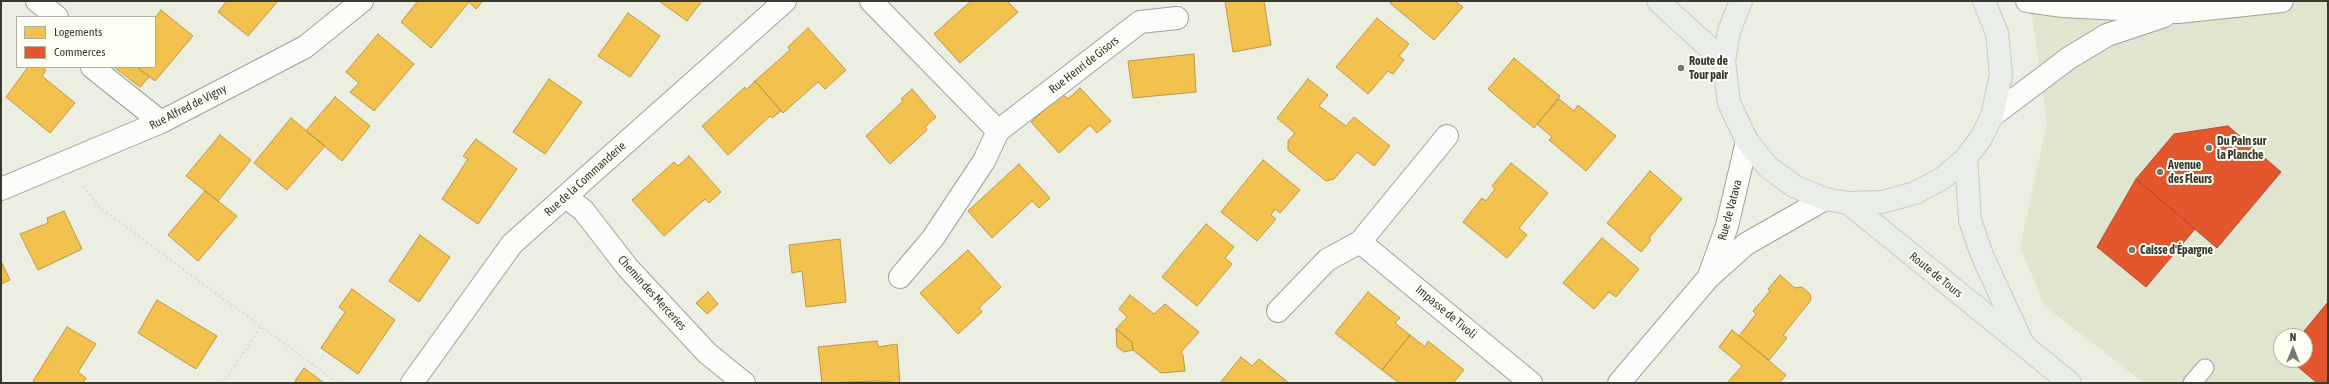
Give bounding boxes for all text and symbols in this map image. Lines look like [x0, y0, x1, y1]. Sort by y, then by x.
legend [16, 16, 156, 68]
text: Logements [54, 25, 102, 39]
street label: Rue Henri de Gisors [1046, 33, 1122, 97]
text: Commerces [54, 45, 105, 59]
place label: Route de Tour pair [1689, 54, 1728, 82]
marker: Route de Tour pair [1676, 63, 1686, 73]
street label: Rue Alfred de Vigny [147, 81, 229, 133]
place label: Du Pain sur la Planche [2217, 134, 2266, 162]
street label: Rue de la Commanderie [541, 139, 629, 219]
marker: Du Pain sur la Planche [2204, 143, 2214, 153]
place label: Avenue des Fleurs [2168, 158, 2212, 186]
marker: Avenue des Fleurs [2155, 167, 2165, 177]
street label: Rue de Vatava [1715, 178, 1745, 242]
place label: Caisse d'Épargne [2140, 243, 2213, 257]
marker: Caisse d'Épargne [2127, 245, 2137, 255]
street label: Route de Tours [1906, 249, 1966, 301]
street label: Chemin des Merceries [615, 253, 689, 333]
street label: Impasse de Tivoli [1412, 282, 1480, 342]
north arrow [2273, 328, 2313, 368]
text: N [2290, 331, 2296, 343]

